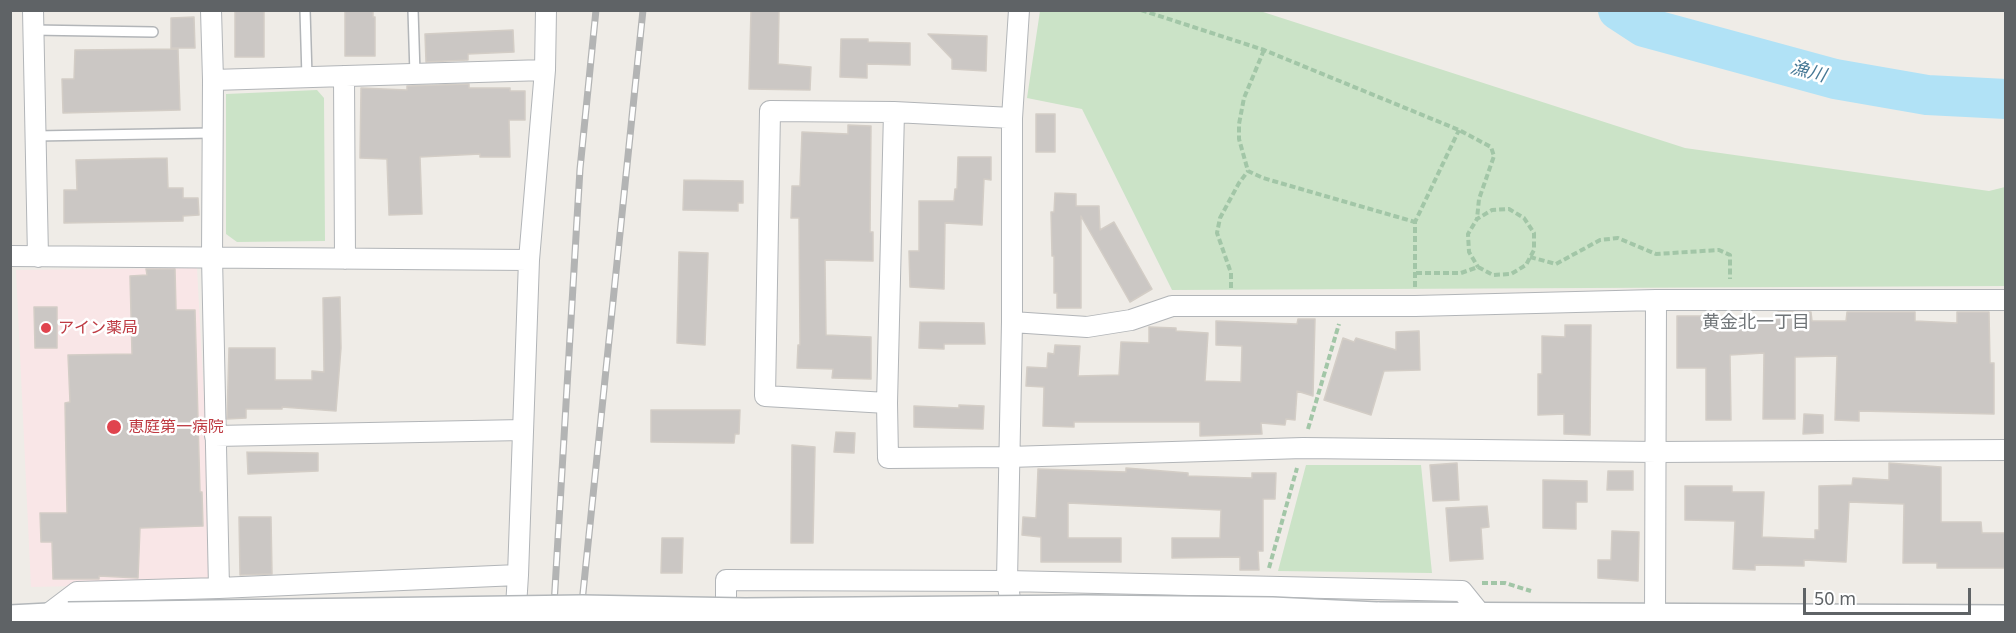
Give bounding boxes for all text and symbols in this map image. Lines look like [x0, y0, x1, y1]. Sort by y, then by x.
water label: 漁川 [1788, 57, 1828, 87]
district label: 黄金北一丁目 [1702, 312, 1810, 334]
place label: アイン薬局 [58, 318, 138, 338]
marker: アイン薬局 [39, 321, 53, 335]
place label: 恵庭第一病院 [128, 417, 224, 437]
marker: 恵庭第一病院 [105, 418, 123, 436]
scale bar [1806, 576, 1974, 614]
text: 50 m [1814, 586, 1856, 610]

